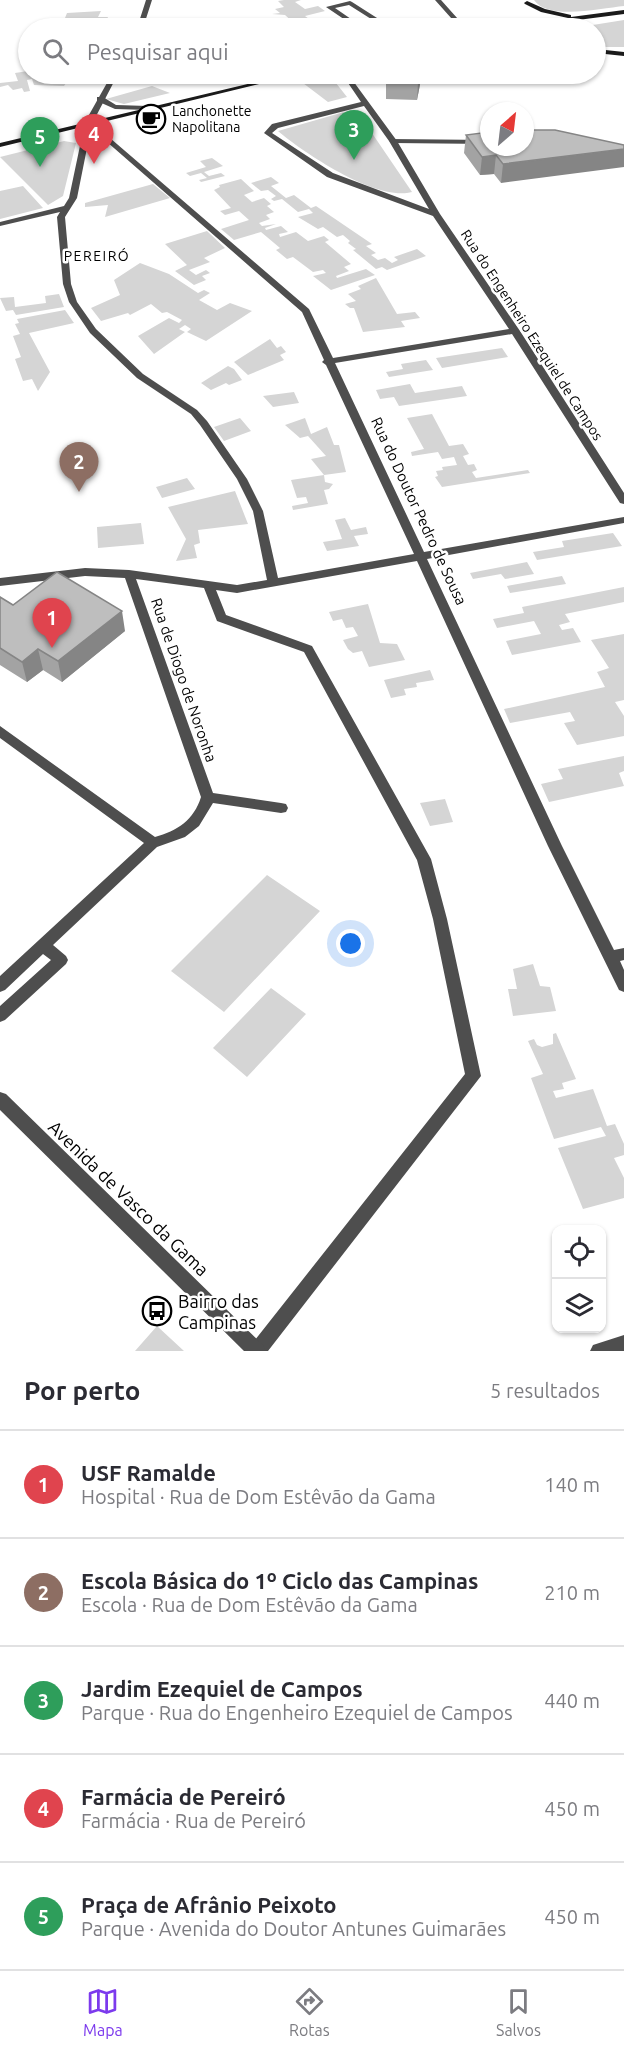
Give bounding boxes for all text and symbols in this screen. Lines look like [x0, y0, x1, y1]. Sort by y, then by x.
search box [18, 18, 606, 84]
icon: search [39, 35, 72, 68]
text: Pesquisar aqui [87, 39, 229, 64]
north arrow [480, 102, 534, 156]
cafe icon: Lanchonette Napolitana [135, 103, 167, 135]
place label: Lanchonette Napolitana [172, 103, 251, 135]
pin: 3 [334, 110, 374, 160]
pin: 4 [74, 114, 113, 164]
pin: 5 [20, 118, 60, 167]
street label: Rua do Engenheiro Ezequiel de Campos [458, 227, 606, 443]
district label: PEREIRÓ [64, 247, 130, 264]
street label: Rua do Doutor Pedro de Sousa [368, 414, 470, 608]
pin: 2 [60, 442, 98, 492]
street label: Rua de Diogo de Noronha [148, 596, 220, 764]
pin: 1 [32, 598, 72, 648]
your location [336, 929, 365, 958]
street label: Avenida de Vasco da Gama [45, 1116, 213, 1280]
map controls [552, 1225, 606, 1333]
button: locate [552, 1225, 606, 1279]
button: layers [552, 1279, 606, 1333]
place label: Bairro das Campinas [178, 1291, 259, 1332]
bus stop icon: Bairro das Campinas [141, 1295, 173, 1327]
text: Por perto [24, 1376, 140, 1405]
text: 5 resultados [490, 1379, 600, 1402]
text: USF Ramalde [81, 1460, 216, 1485]
text: 1 [38, 1473, 49, 1496]
text: 140 m [544, 1473, 600, 1496]
text: Hospital · Rua de Dom Estêvão da Gama [81, 1485, 436, 1508]
text: Escola Básica do 1º Ciclo das Campinas [81, 1568, 478, 1593]
text: 2 [38, 1581, 49, 1604]
text: 210 m [544, 1581, 600, 1604]
text: Escola · Rua de Dom Estêvão da Gama [81, 1593, 418, 1616]
text: Jardim Ezequiel de Campos [81, 1676, 363, 1701]
text: 3 [38, 1689, 49, 1712]
text: 440 m [544, 1689, 600, 1712]
text: Parque · Rua do Engenheiro Ezequiel de Campos [81, 1701, 513, 1724]
text: Farmácia de Pereiró [81, 1784, 286, 1809]
text: 4 [38, 1797, 49, 1820]
text: 450 m [544, 1797, 600, 1820]
text: Farmácia · Rua de Pereiró [81, 1809, 306, 1832]
text: Praça de Afrânio Peixoto [81, 1892, 337, 1917]
text: 5 [38, 1905, 49, 1928]
text: 450 m [544, 1905, 600, 1928]
text: Parque · Avenida do Doutor Antunes Guimarães [81, 1917, 506, 1940]
tab: Mapa [83, 1985, 123, 2039]
tab: Rotas [289, 1985, 330, 2039]
tab: Salvos [496, 1985, 541, 2039]

